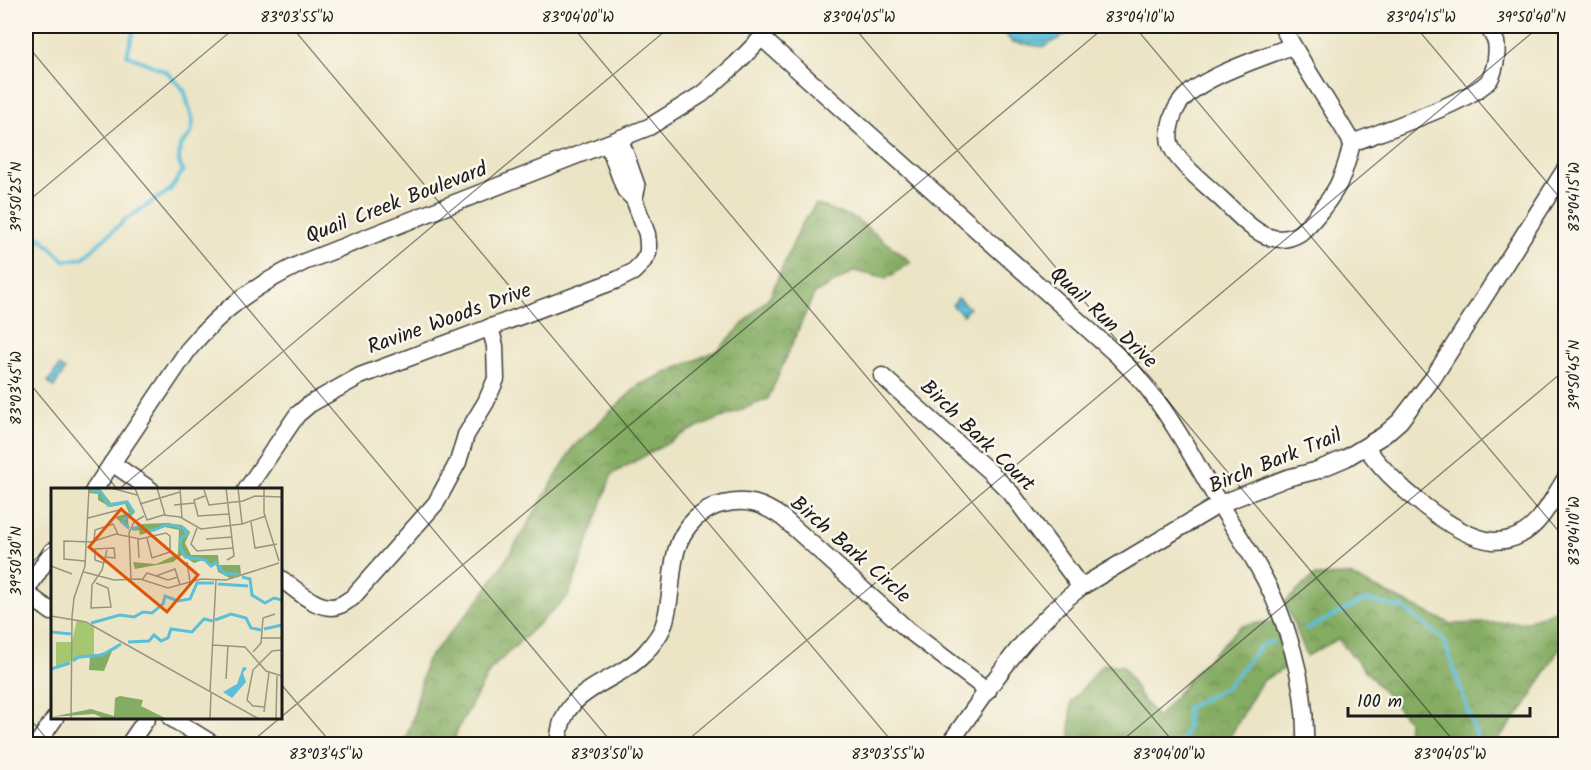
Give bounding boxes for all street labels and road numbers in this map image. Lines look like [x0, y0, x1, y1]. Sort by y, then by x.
street label: Quail Creek Boulevard [301, 153, 493, 253]
street label: Quail Run Drive [1041, 259, 1165, 378]
street label: Ravine Woods Drive [363, 274, 537, 364]
street label: Birch Bark Court [912, 372, 1043, 501]
street label: Birch Bark Trail [1204, 420, 1347, 503]
street label: Birch Bark Circle [782, 488, 918, 613]

